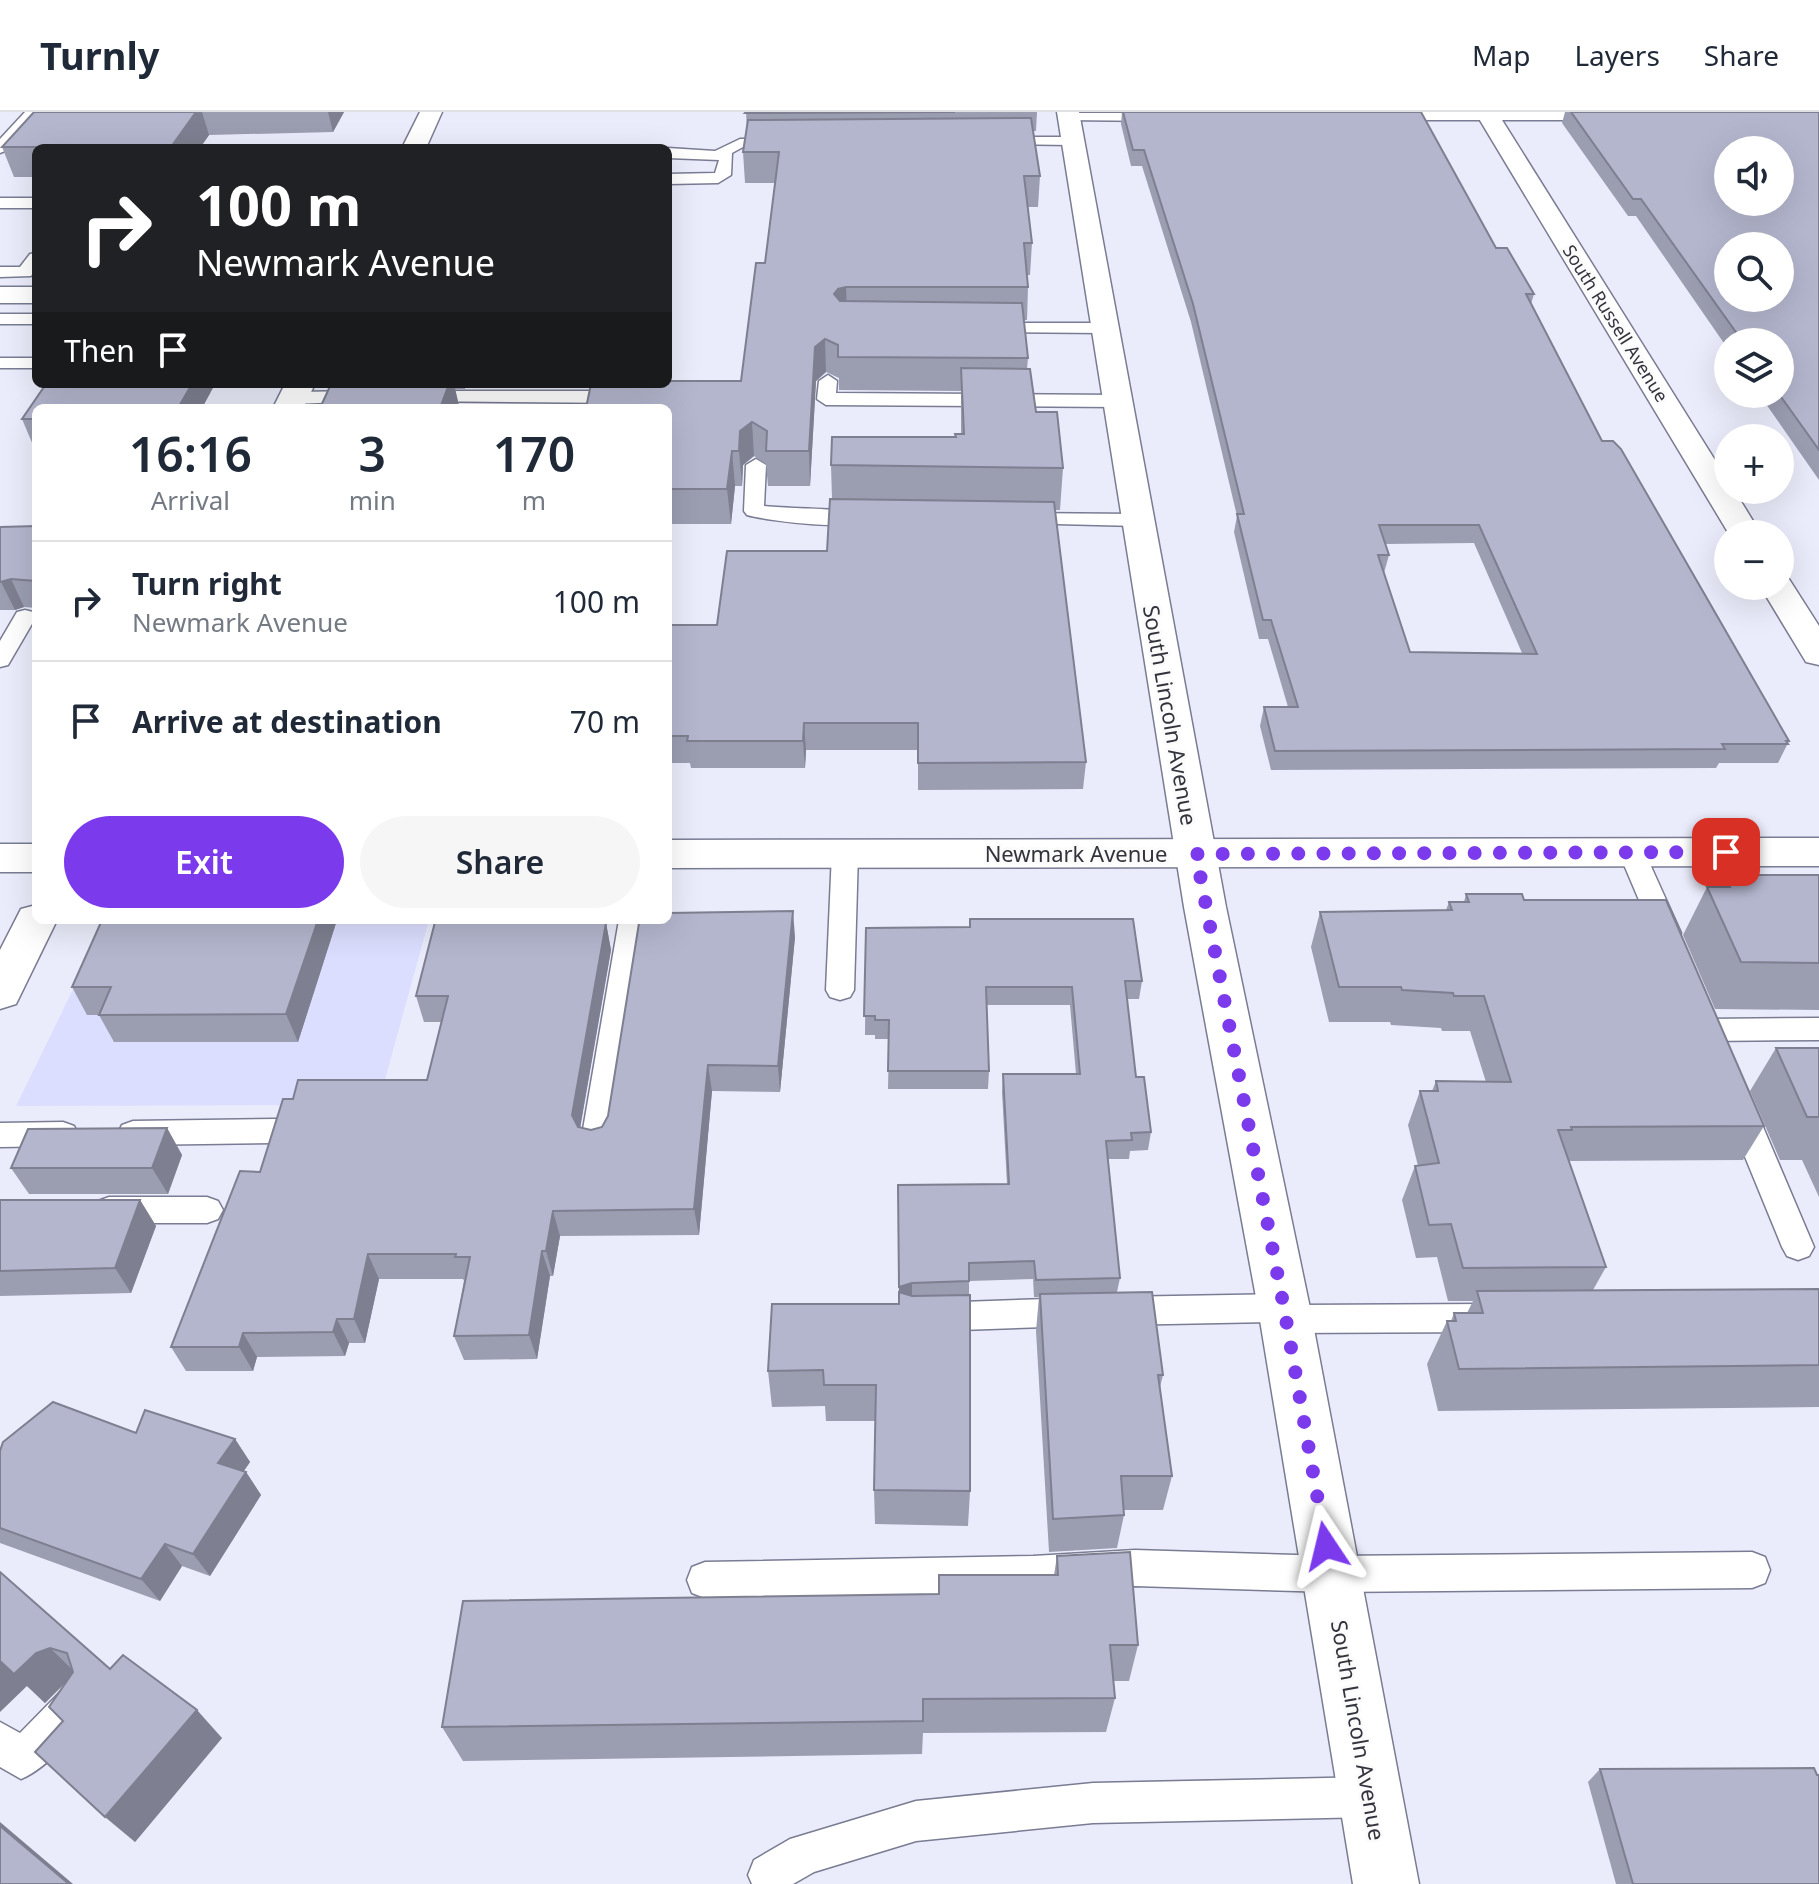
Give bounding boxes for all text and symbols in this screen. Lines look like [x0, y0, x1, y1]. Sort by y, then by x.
text: Turnly [40, 29, 159, 81]
text: Map [1472, 36, 1530, 74]
text: Layers [1574, 36, 1660, 74]
text: Share [1704, 36, 1779, 74]
map controls [1714, 136, 1794, 600]
button: sound [1714, 136, 1794, 216]
text: 100 m [196, 166, 361, 242]
icon: right [64, 176, 168, 280]
button: search [1714, 232, 1794, 312]
text: Newmark Avenue [196, 238, 495, 287]
street label: South Russell Avenue [1558, 240, 1674, 406]
icon: arrive [151, 328, 195, 372]
button: layers [1714, 328, 1794, 408]
text: Then [64, 330, 135, 371]
text: 16:16 [129, 421, 252, 486]
text: 3 [359, 421, 386, 486]
text: 170 [493, 421, 575, 486]
button: + [1714, 424, 1794, 504]
text: Arrival [151, 482, 230, 518]
text: min [349, 482, 396, 518]
text: m [522, 482, 546, 518]
button: − [1714, 520, 1794, 600]
text: Turn right [132, 563, 282, 604]
icon: right [64, 579, 108, 623]
text: 100 m [553, 581, 640, 622]
street label: South Lincoln Avenue [1137, 603, 1205, 827]
text: Newmark Avenue [132, 604, 348, 640]
icon: arrive [64, 699, 108, 743]
text: Arrive at destination [132, 701, 442, 742]
text: 70 m [570, 701, 640, 742]
button: Exit [64, 816, 344, 908]
button: Share [360, 816, 640, 908]
pin [1692, 818, 1760, 886]
icon: arrive [1704, 830, 1748, 874]
street label: Newmark Avenue [985, 838, 1167, 868]
position arrow [1284, 1504, 1368, 1588]
street label: South Lincoln Avenue [1325, 1618, 1393, 1842]

